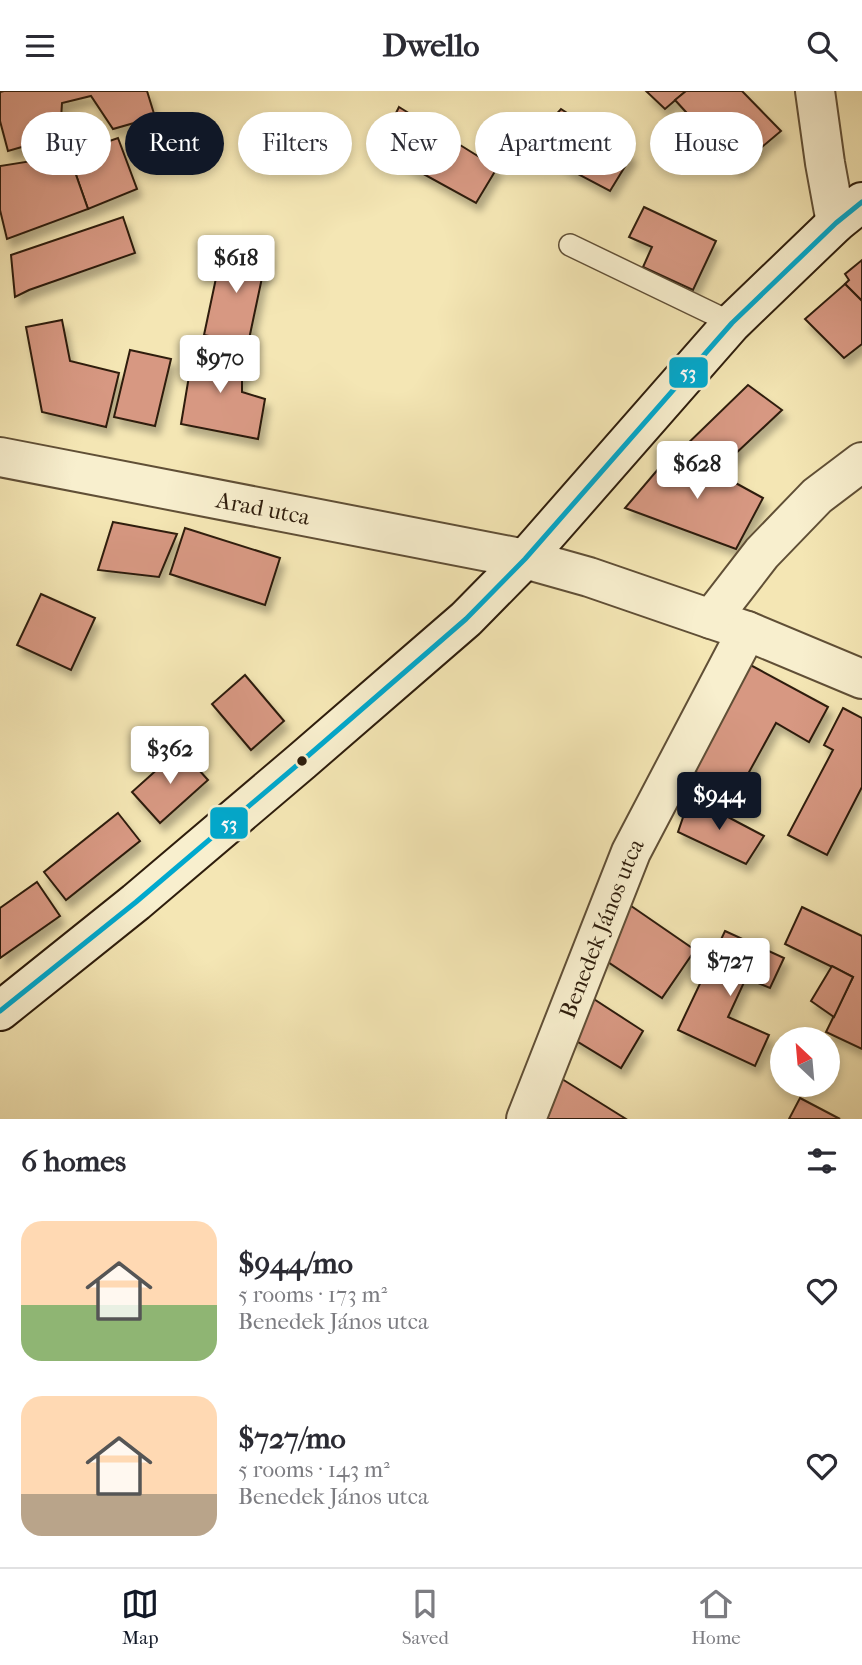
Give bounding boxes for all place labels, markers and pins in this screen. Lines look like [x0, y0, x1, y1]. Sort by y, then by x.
pin: $618 [195, 235, 277, 295]
pin: $970 [179, 335, 261, 395]
pin: $628 [656, 441, 738, 501]
pin: $362 [129, 727, 211, 786]
unlabelled marker [295, 754, 309, 768]
pin: $944 [678, 773, 760, 832]
pin: $727 [689, 939, 771, 998]

